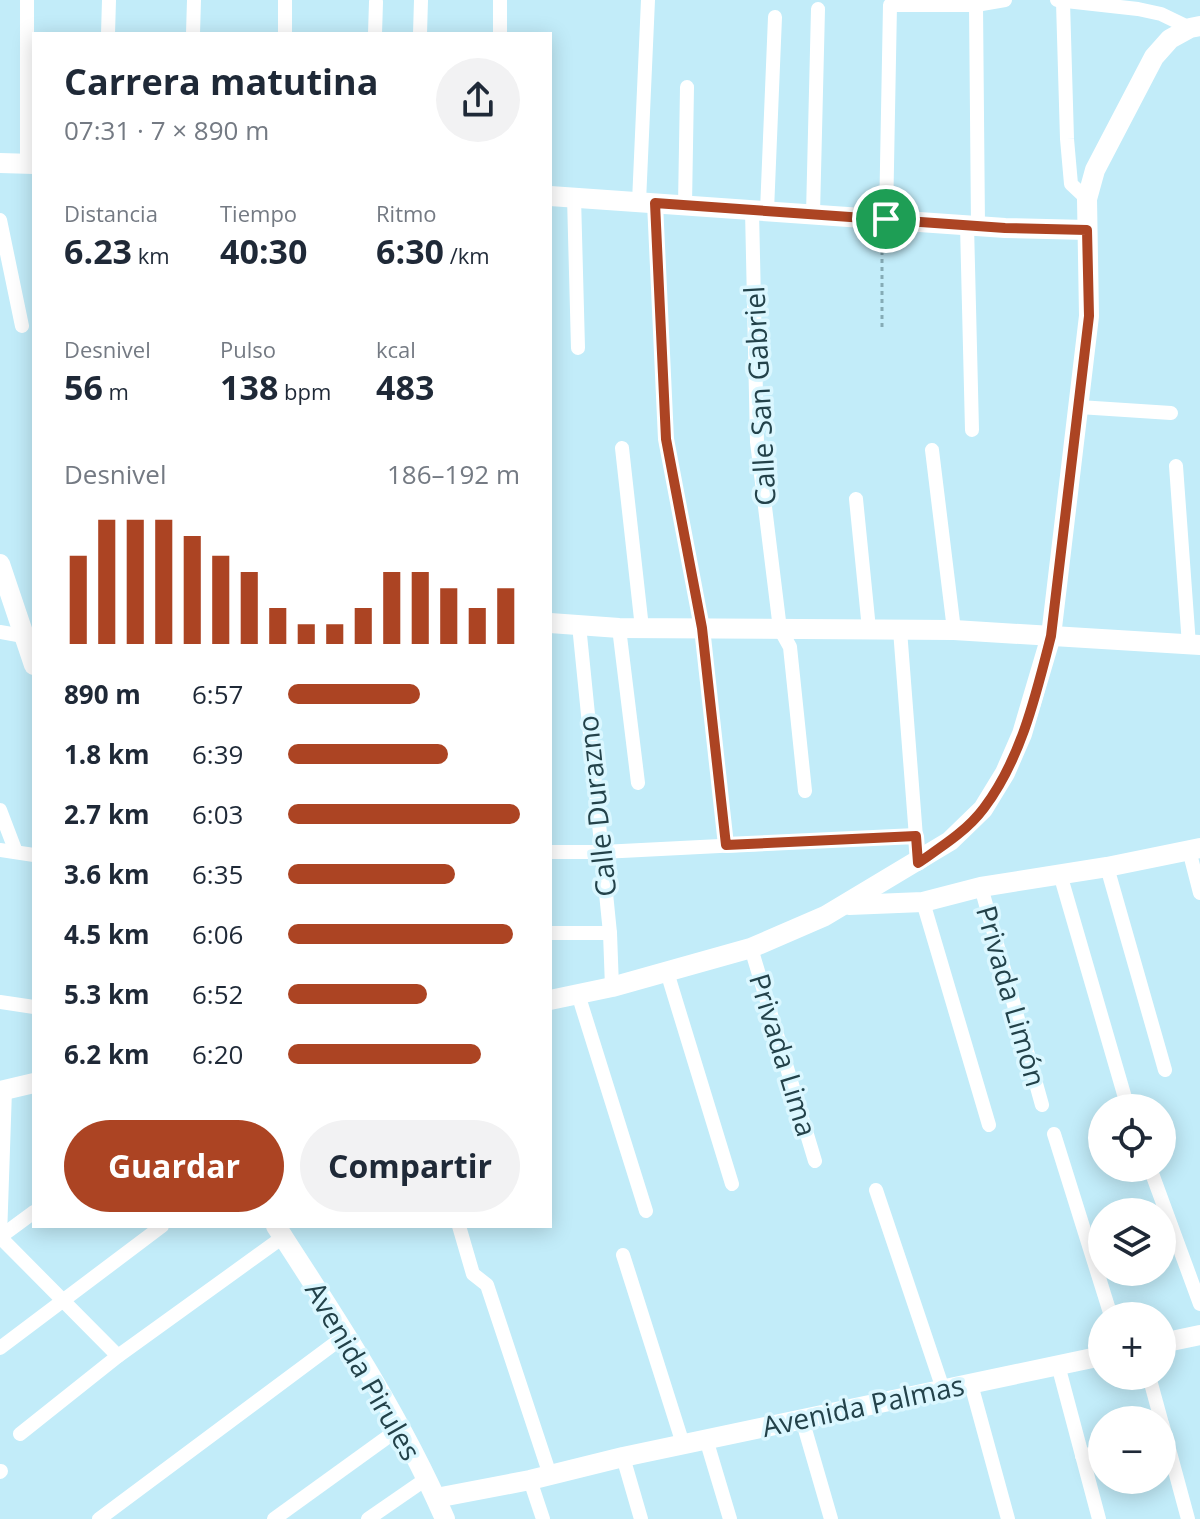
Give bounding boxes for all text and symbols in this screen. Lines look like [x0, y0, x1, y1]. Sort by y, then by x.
text: Carrera matutina [64, 57, 379, 106]
button: share [436, 58, 520, 142]
text: 07:31 · 7 × 890 m [64, 112, 269, 148]
pin [852, 185, 920, 253]
icon: arrive [864, 197, 908, 241]
text: Distancia [64, 198, 158, 228]
text: Tiempo [220, 198, 297, 228]
text: Ritmo [376, 198, 437, 228]
text: 6.23 [64, 228, 132, 274]
text: 40:30 [220, 228, 307, 274]
text: 6:30 [376, 228, 444, 274]
text: km [132, 240, 170, 270]
text: /km [444, 240, 490, 270]
street label: Calle San Gabriel [734, 285, 784, 507]
text: Desnivel [64, 334, 151, 364]
text: Pulso [220, 334, 276, 364]
text: kcal [376, 334, 416, 364]
text: 56 [64, 364, 103, 410]
text: 138 [220, 364, 278, 410]
text: 483 [376, 364, 434, 410]
text: m [103, 376, 129, 406]
text: bpm [278, 376, 331, 406]
text: Desnivel [64, 456, 167, 492]
text: 186–192 m [387, 456, 520, 492]
text: 890 m [64, 676, 141, 712]
text: 6:57 [192, 676, 243, 712]
street label: Calle Durazno [568, 714, 624, 899]
text: 1.8 km [64, 736, 150, 772]
text: 6:39 [192, 736, 243, 772]
text: 2.7 km [64, 796, 150, 832]
text: 6:03 [192, 796, 243, 832]
text: 3.6 km [64, 856, 150, 892]
text: 6:35 [192, 856, 243, 892]
street label: Privada Limón [968, 901, 1056, 1091]
text: 4.5 km [64, 916, 150, 952]
text: 6:06 [192, 916, 243, 952]
street label: Privada Lima [741, 969, 827, 1141]
text: 5.3 km [64, 976, 150, 1012]
text: 6:52 [192, 976, 243, 1012]
text: 6.2 km [64, 1036, 150, 1072]
text: 6:20 [192, 1036, 243, 1072]
map controls [1088, 1094, 1176, 1494]
button: locate [1088, 1094, 1176, 1182]
button: Guardar [64, 1120, 284, 1212]
button: Compartir [300, 1120, 520, 1212]
button: layers [1088, 1198, 1176, 1286]
street label: Avenida Pirules [297, 1274, 430, 1467]
button: + [1088, 1302, 1176, 1390]
street label: Avenida Palmas [758, 1365, 967, 1445]
button: − [1088, 1406, 1176, 1494]

